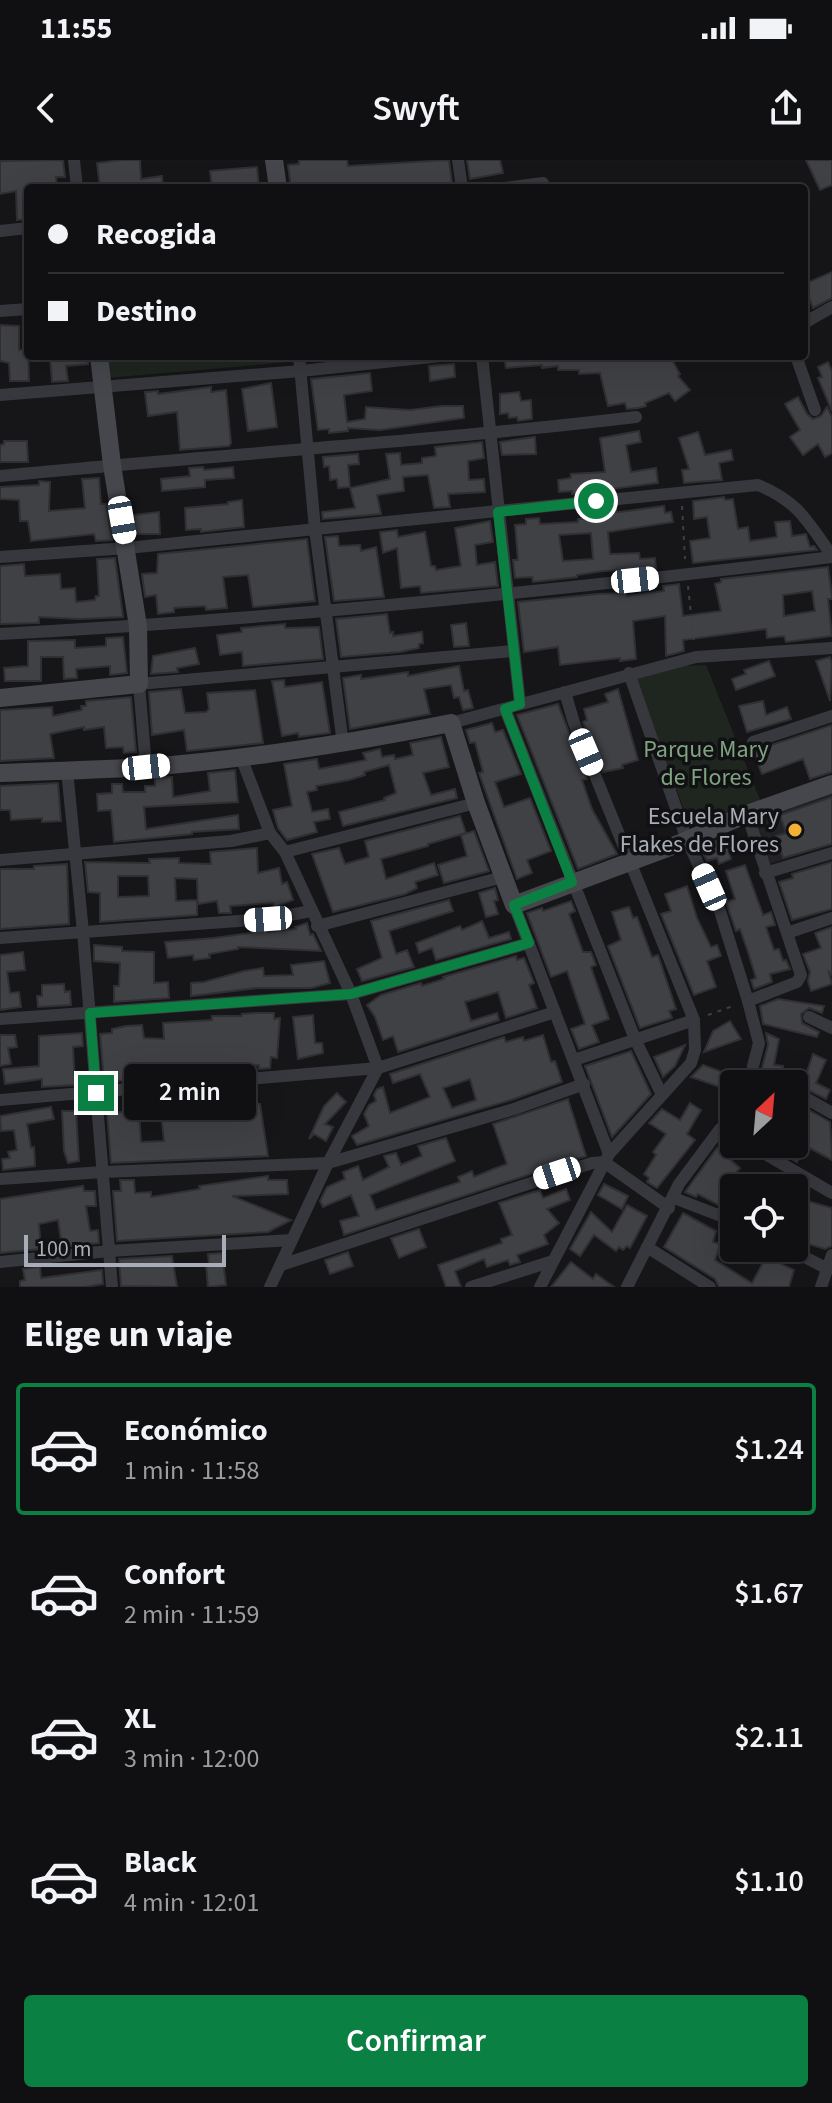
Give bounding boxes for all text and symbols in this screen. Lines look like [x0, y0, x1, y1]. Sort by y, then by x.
text: 11:55 [40, 7, 112, 50]
text: Swyft [372, 83, 460, 134]
icon: back [24, 86, 68, 130]
icon: share [764, 86, 808, 130]
text: Recogida [96, 213, 217, 256]
text: Destino [96, 290, 197, 333]
route start [578, 483, 614, 519]
car [106, 494, 138, 546]
car [610, 566, 660, 594]
car [566, 725, 606, 779]
park label: Parque Mary de Flores [643, 732, 769, 795]
car [121, 753, 171, 781]
place label: Escuela Mary Flakes de Flores [620, 799, 779, 862]
marker: Escuela Mary Flakes de Flores [786, 821, 804, 839]
car [688, 860, 730, 914]
car [243, 905, 293, 933]
callout: 2 min [124, 1065, 256, 1121]
north arrow [720, 1070, 808, 1158]
map controls [720, 1070, 808, 1262]
text: 2 min [159, 1073, 221, 1110]
route end [78, 1075, 114, 1111]
car [530, 1154, 584, 1192]
button: locate [720, 1174, 808, 1262]
scale bar [24, 1231, 226, 1267]
text: 100 m [36, 1233, 91, 1265]
text: Elige un viaje [24, 1309, 233, 1360]
text: Económico [124, 1409, 268, 1452]
icon: car [28, 1413, 100, 1485]
text: $1.24 [734, 1428, 804, 1471]
text: 1 min · 11:58 [124, 1452, 259, 1489]
text: Confort [124, 1553, 225, 1596]
icon: car [28, 1557, 100, 1629]
text: $1.67 [734, 1572, 804, 1615]
text: 2 min · 11:59 [124, 1596, 259, 1633]
text: XL [124, 1697, 157, 1740]
icon: car [28, 1701, 100, 1773]
text: $2.11 [734, 1716, 804, 1759]
text: 3 min · 12:00 [124, 1740, 259, 1777]
text: Black [124, 1841, 197, 1884]
icon: car [28, 1845, 100, 1917]
text: $1.10 [734, 1860, 804, 1903]
text: 4 min · 12:01 [124, 1884, 259, 1921]
button: Confirmar [24, 1995, 808, 2087]

